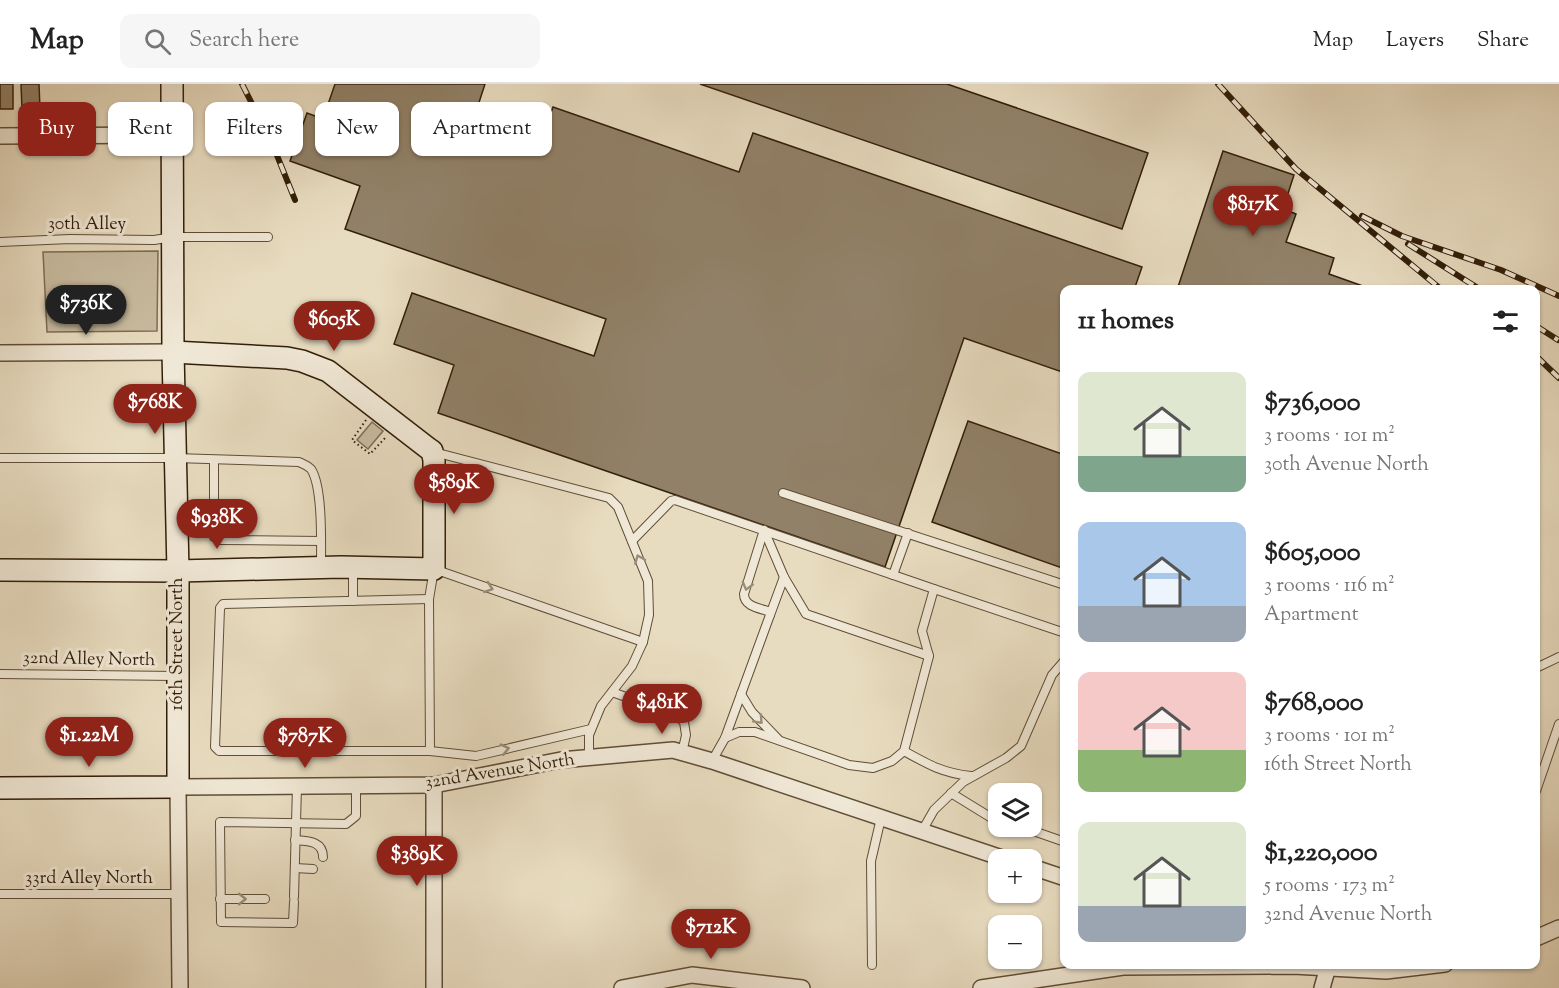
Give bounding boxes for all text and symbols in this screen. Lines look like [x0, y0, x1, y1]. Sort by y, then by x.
search box [120, 14, 540, 68]
text: Map [30, 21, 84, 61]
icon: search [141, 25, 174, 58]
text: Search here [189, 25, 299, 57]
text: Map [1313, 26, 1353, 56]
text: Layers [1386, 26, 1444, 56]
text: Share [1477, 26, 1529, 56]
chip: Buy [18, 102, 96, 156]
chip: Rent [108, 102, 193, 156]
chip: Filters [205, 102, 303, 156]
chip: New [315, 102, 399, 156]
chip: Apartment [411, 102, 552, 156]
pin: $817K [1211, 186, 1295, 237]
text: $817K [1227, 191, 1279, 220]
street label: 30th Alley [48, 212, 126, 238]
pin: $736K [44, 285, 128, 336]
text: $736K [60, 290, 113, 319]
pin: $605K [292, 301, 376, 352]
text: 11 homes [1078, 303, 1174, 340]
icon: filters [1489, 305, 1522, 338]
text: $605K [308, 306, 360, 335]
pin: $768K [113, 384, 197, 435]
text: $736,000 [1264, 385, 1361, 422]
text: $768K [127, 389, 183, 418]
icon: home [1126, 396, 1198, 468]
text: 3 rooms · 101 m² [1264, 422, 1395, 451]
text: 30th Avenue North [1264, 451, 1429, 480]
pin: $589K [412, 464, 496, 515]
text: $589K [428, 469, 480, 498]
pin: $938K [175, 499, 259, 550]
text: $938K [191, 504, 243, 533]
text: $605,000 [1264, 535, 1360, 572]
icon: home [1126, 546, 1198, 618]
one-way arrow [634, 554, 646, 565]
text: 3 rooms · 116 m² [1264, 572, 1395, 601]
street label: 16th Street North [165, 577, 191, 711]
one-way arrow [483, 580, 494, 593]
one-way arrow [742, 580, 754, 591]
text: Apartment [1264, 601, 1359, 630]
street label: 32nd Alley North [22, 646, 156, 674]
pin: $481K [620, 684, 704, 735]
text: $768,000 [1264, 685, 1364, 722]
text: $481K [636, 689, 688, 718]
icon: home [1126, 696, 1198, 768]
one-way arrow [752, 713, 763, 723]
pin: $1.22M [40, 717, 138, 768]
pin: $787K [263, 718, 347, 769]
text: $1.22M [59, 722, 119, 751]
text: 3 rooms · 101 m² [1264, 722, 1395, 751]
text: $787K [277, 723, 333, 752]
one-way arrow [499, 743, 509, 756]
street label: 32nd Avenue North [423, 747, 577, 797]
text: 16th Street North [1264, 751, 1412, 780]
map controls [988, 783, 1042, 969]
button: layers [988, 783, 1042, 837]
text: $1,220,000 [1264, 835, 1378, 872]
pin: $389K [375, 836, 459, 887]
text: $389K [391, 841, 443, 870]
icon: home [1126, 846, 1198, 918]
button: + [988, 849, 1042, 903]
street label: 33rd Alley North [25, 866, 153, 892]
text: 5 rooms · 173 m² [1264, 872, 1395, 901]
one-way arrow [238, 893, 247, 905]
text: 32nd Avenue North [1264, 901, 1432, 930]
pin: $712K [669, 909, 753, 960]
text: $712K [685, 914, 737, 943]
button: − [988, 915, 1042, 969]

